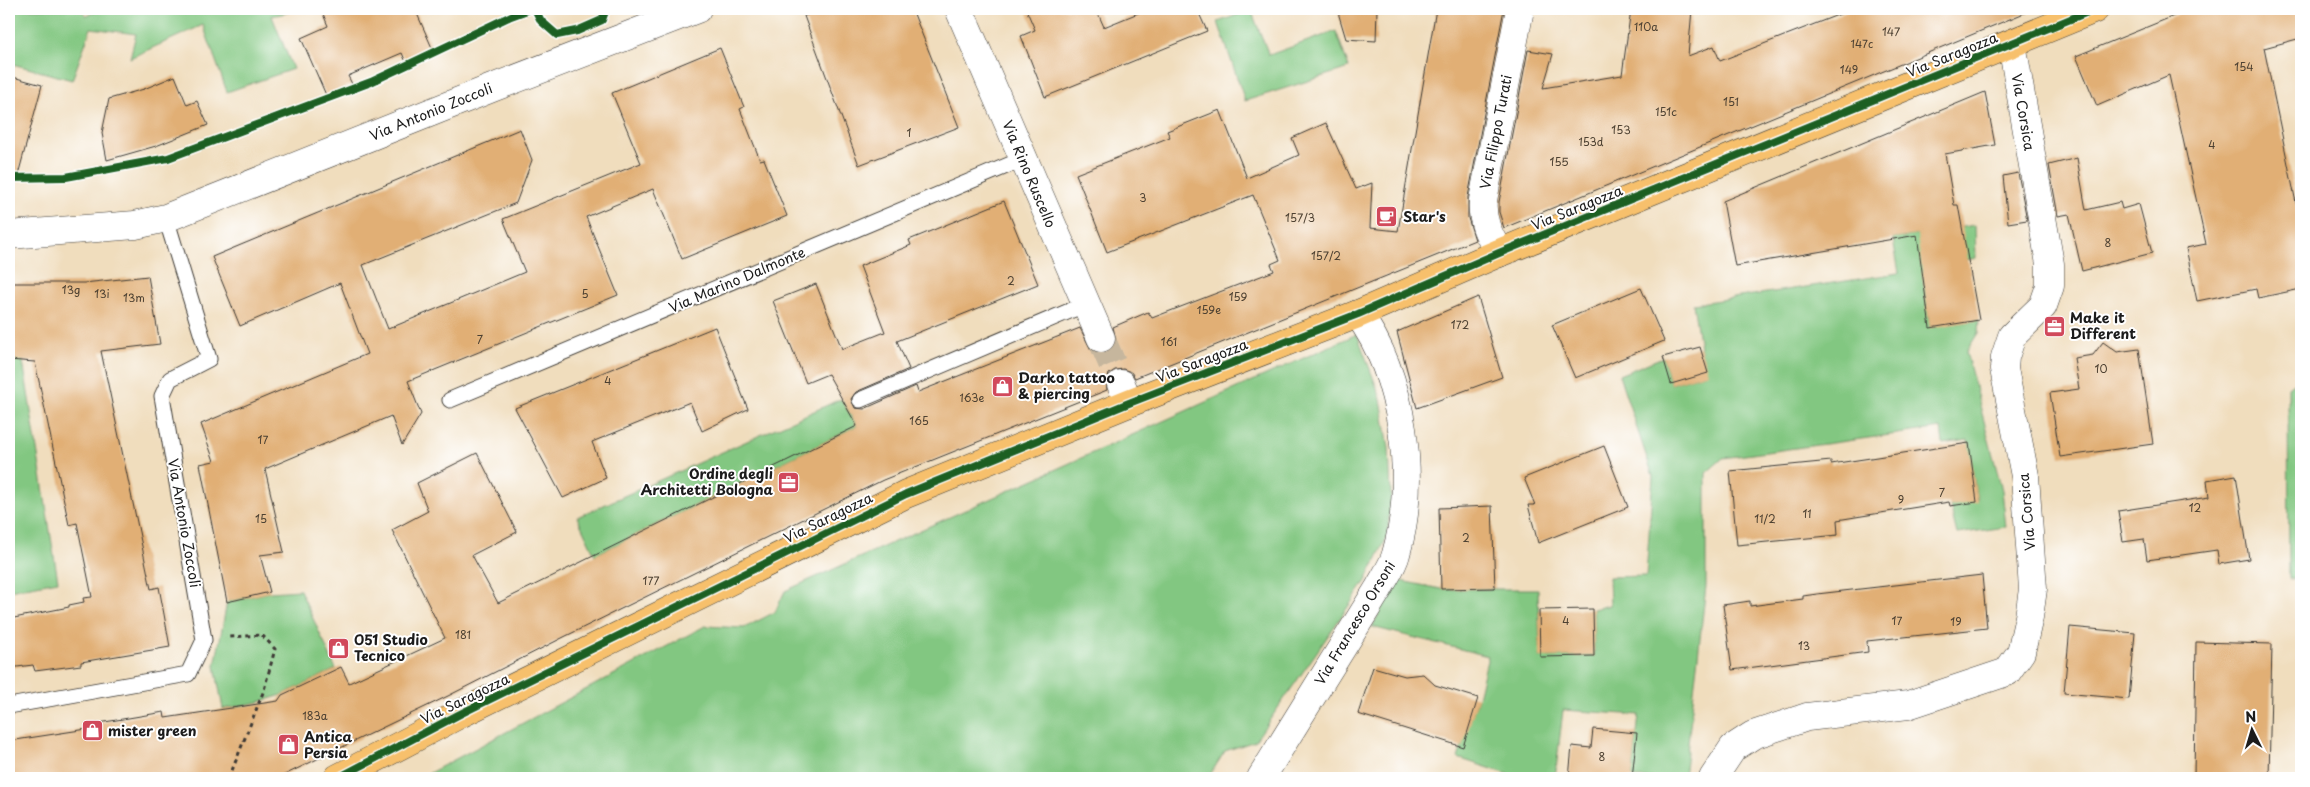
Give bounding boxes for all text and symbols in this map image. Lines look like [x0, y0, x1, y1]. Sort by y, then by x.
house number: 110a [1634, 18, 1658, 35]
house number: 147 [1882, 23, 1900, 40]
street label: Via Saragozza [1903, 27, 2001, 82]
house number: 147c [1851, 35, 1873, 52]
house number: 154 [2234, 58, 2254, 75]
house number: 149 [1840, 61, 1858, 78]
street label: Via Corsica [2006, 72, 2041, 153]
street label: Via Filippo Turati [1474, 73, 1517, 191]
street label: Via Antonio Zoccoli [366, 77, 496, 146]
house number: 151 [1723, 93, 1739, 110]
house number: 151c [1655, 103, 1677, 120]
street label: Via Rino Ruscello [997, 117, 1062, 231]
house number: 153 [1611, 121, 1631, 138]
house number: 1 [907, 124, 912, 141]
house number: 153d [1578, 133, 1604, 150]
house number: 4 [2208, 136, 2216, 153]
house number: 155 [1549, 153, 1569, 170]
street label: Via Saragozza [1528, 180, 1626, 235]
house number: 3 [1139, 189, 1147, 206]
cafe icon: Star's [1375, 205, 1399, 229]
place label: Star's [1403, 206, 1446, 227]
house number: 157/3 [1285, 209, 1315, 226]
house number: 8 [2105, 234, 2112, 251]
street label: Via Marino Dalmonte [665, 241, 808, 318]
house number: 157/2 [1311, 247, 1341, 264]
house number: 2 [1007, 272, 1015, 289]
house number: 13g [62, 281, 80, 298]
house number: 13i [94, 285, 110, 302]
house number: 5 [581, 285, 589, 302]
house number: 159 [1229, 288, 1247, 305]
house number: 13m [123, 289, 145, 306]
house number: 159e [1197, 301, 1221, 318]
place label: Make it Different [2070, 307, 2136, 344]
office icon: Make it Different [2042, 314, 2066, 338]
house number: 172 [1451, 316, 1470, 333]
house number: 7 [477, 331, 483, 348]
street label: Via Saragozza [1153, 333, 1251, 388]
house number: 161 [1161, 333, 1177, 350]
house number: 10 [2095, 360, 2107, 377]
place label: Darko tattoo & piercing [1018, 367, 1115, 404]
house number: 4 [604, 372, 612, 389]
shop icon: Darko tattoo & piercing [990, 374, 1014, 398]
house number: 163e [960, 389, 985, 406]
house number: 165 [909, 412, 929, 429]
house number: 17 [258, 431, 269, 448]
street label: Via Antonio Zoccoli [163, 457, 206, 589]
place label: Ordine degli Architetti Bologna [641, 463, 774, 500]
office icon: Ordine degli Architetti Bologna [777, 470, 801, 494]
street label: Via Corsica [2013, 472, 2040, 552]
house number: 7 [1939, 484, 1945, 501]
street label: Via Saragozza [780, 487, 876, 548]
house number: 9 [1898, 491, 1904, 508]
house number: 12 [2189, 499, 2202, 516]
house number: 11 [1802, 505, 1812, 522]
house number: 15 [255, 510, 267, 527]
house number: 11/2 [1754, 510, 1776, 527]
house number: 2 [1462, 529, 1470, 546]
street label: Via Francesco Orsoni [1309, 556, 1400, 689]
house number: 177 [643, 572, 660, 589]
house number: 4 [1562, 612, 1570, 629]
house number: 17 [1892, 612, 1903, 629]
house number: 19 [1950, 613, 1962, 630]
house number: 181 [455, 626, 471, 643]
place label: 051 Studio Tecnico [354, 629, 428, 666]
shop icon: 051 Studio Tecnico [326, 636, 350, 660]
house number: 13 [1798, 637, 1810, 654]
street label: Via Saragozza [417, 668, 513, 729]
north arrow [2228, 704, 2278, 754]
text: N [2244, 706, 2257, 727]
house number: 183a [302, 707, 328, 724]
shop icon: mister green [80, 719, 104, 743]
place label: mister green [108, 720, 197, 741]
place label: Antica Persia [304, 726, 352, 763]
shop icon: Antica Persia [276, 733, 300, 757]
house number: 8 [1599, 748, 1606, 765]

